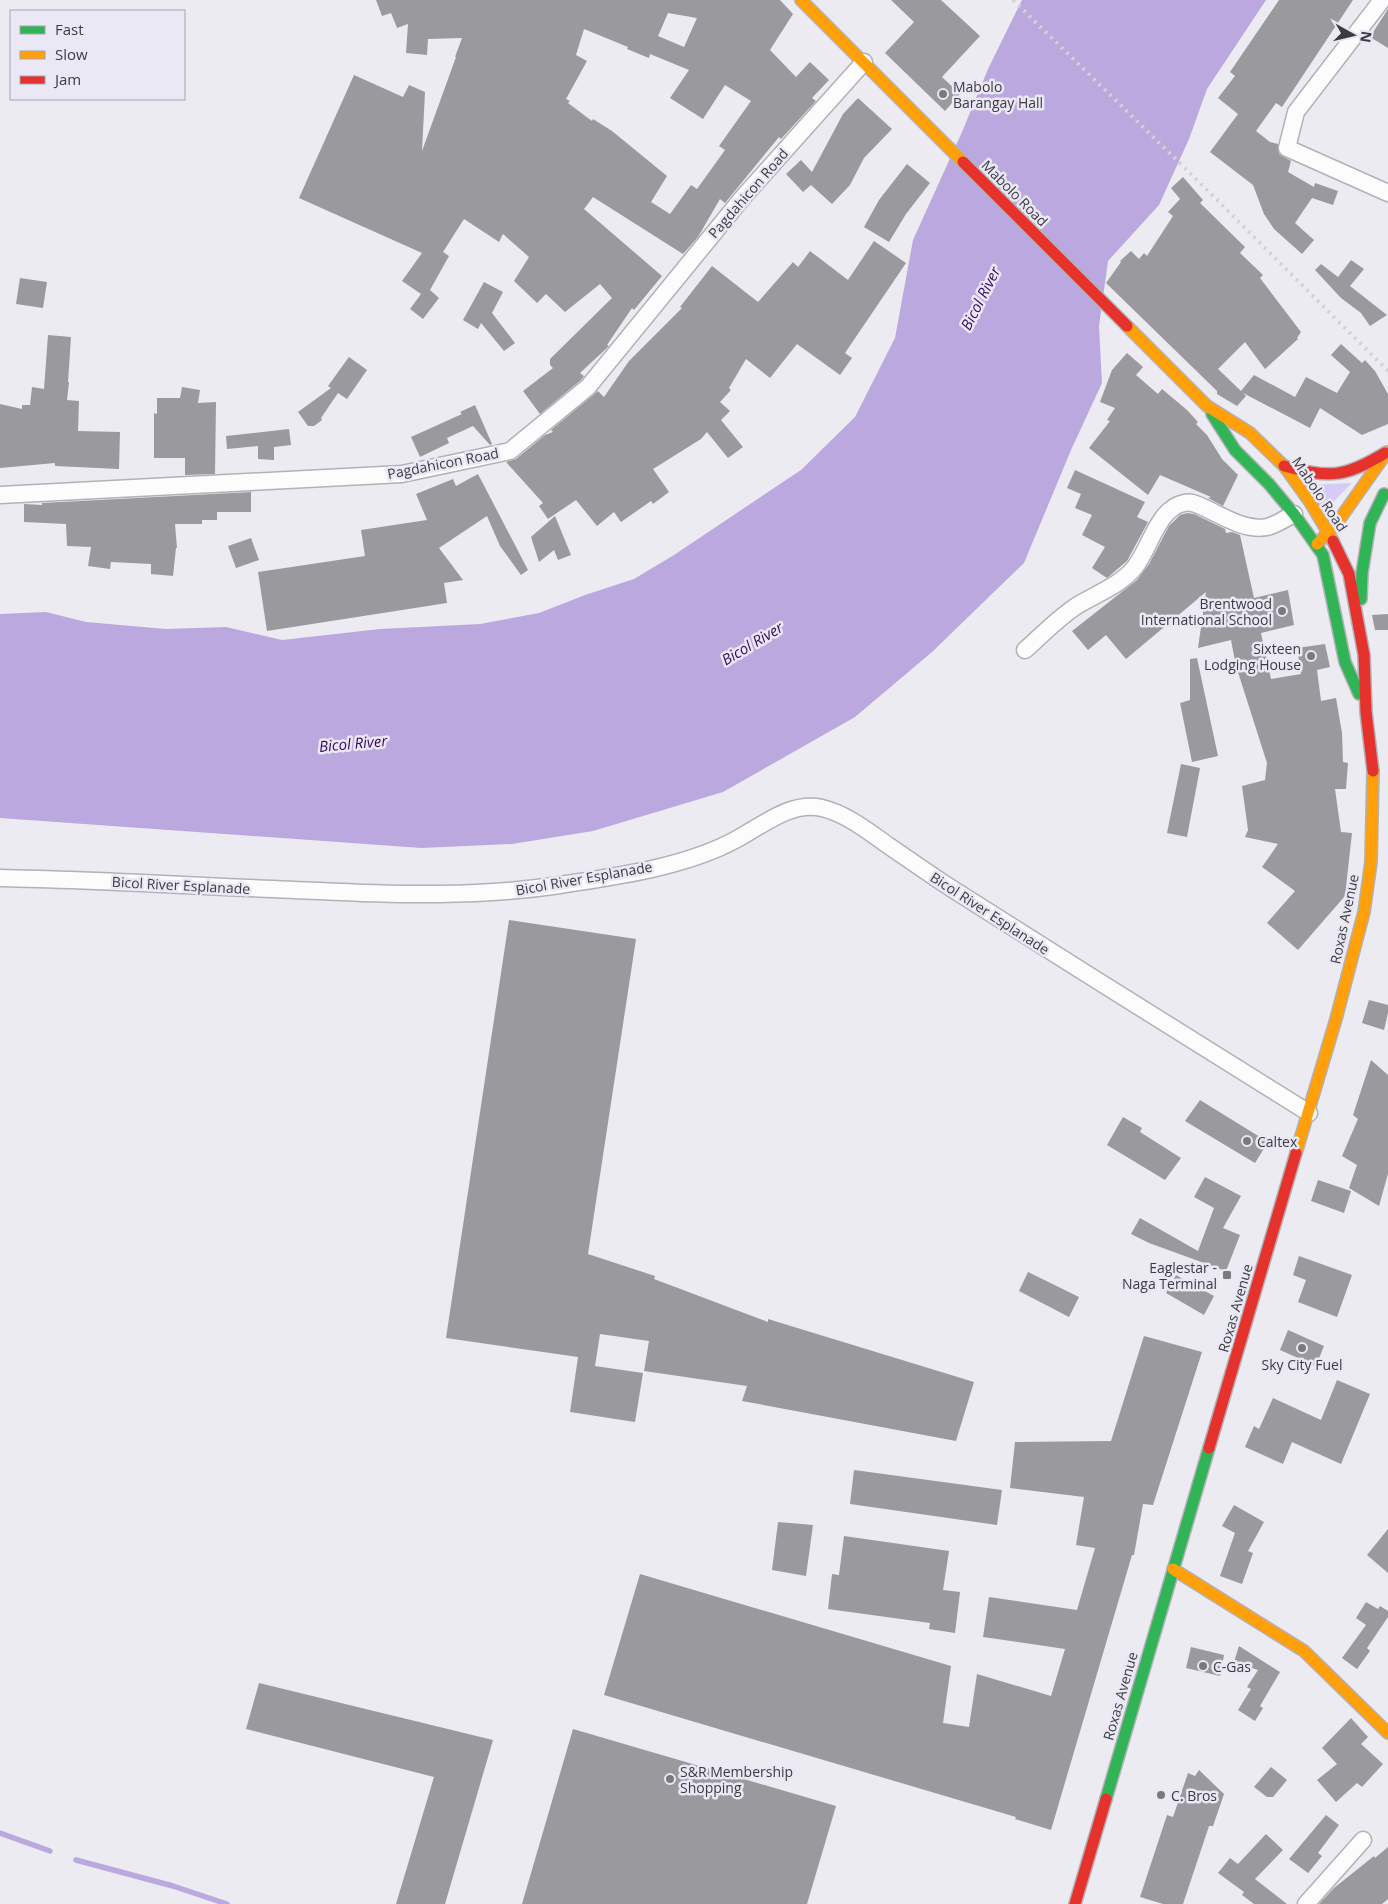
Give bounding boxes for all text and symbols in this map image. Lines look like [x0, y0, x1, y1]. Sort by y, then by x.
legend [10, 10, 185, 100]
north arrow [1328, 10, 1378, 60]
text: Fast [55, 19, 84, 39]
text: N [1356, 30, 1377, 44]
text: Slow [55, 44, 88, 64]
text: Jam [53, 69, 81, 89]
place label: Mabolo Barangay Hall [953, 77, 1043, 112]
marker: Mabolo Barangay Hall [937, 88, 949, 100]
street label: Pagdahicon Road [704, 144, 792, 242]
street label: Mabolo Road [978, 156, 1052, 230]
water label: Bicol River [956, 262, 1005, 333]
street label: Pagdahicon Road [386, 443, 500, 483]
street label: Mabolo Road [1288, 453, 1352, 535]
place label: Brentwood International School [1141, 594, 1272, 629]
marker: Brentwood International School [1276, 605, 1288, 617]
water label: Bicol River [718, 616, 787, 669]
place label: Sixteen Lodging House [1204, 639, 1301, 674]
marker: Sixteen Lodging House [1305, 650, 1317, 662]
water label: Bicol River [318, 730, 389, 756]
street label: Bicol River Esplanade [514, 857, 654, 899]
street label: Bicol River Esplanade [927, 867, 1053, 959]
street label: Bicol River Esplanade [111, 872, 251, 898]
street label: Roxas Avenue [1325, 872, 1363, 966]
place label: Caltex [1257, 1132, 1298, 1151]
marker: Caltex [1241, 1135, 1253, 1147]
place label: Eaglestar - Naga Terminal [1122, 1258, 1217, 1293]
street label: Roxas Avenue [1213, 1261, 1257, 1354]
marker: Eaglestar - Naga Terminal [1221, 1269, 1233, 1281]
marker: Sky City Fuel [1296, 1342, 1308, 1354]
place label: Sky City Fuel [1262, 1355, 1342, 1374]
street label: Roxas Avenue [1098, 1649, 1142, 1742]
place label: C-Gas [1213, 1657, 1251, 1676]
marker: C-Gas [1197, 1660, 1209, 1672]
place label: S&R Membership Shopping [680, 1762, 793, 1797]
marker: S&R Membership Shopping [664, 1773, 676, 1785]
place label: C. Bros [1171, 1786, 1217, 1805]
marker: C. Bros [1155, 1789, 1167, 1801]

